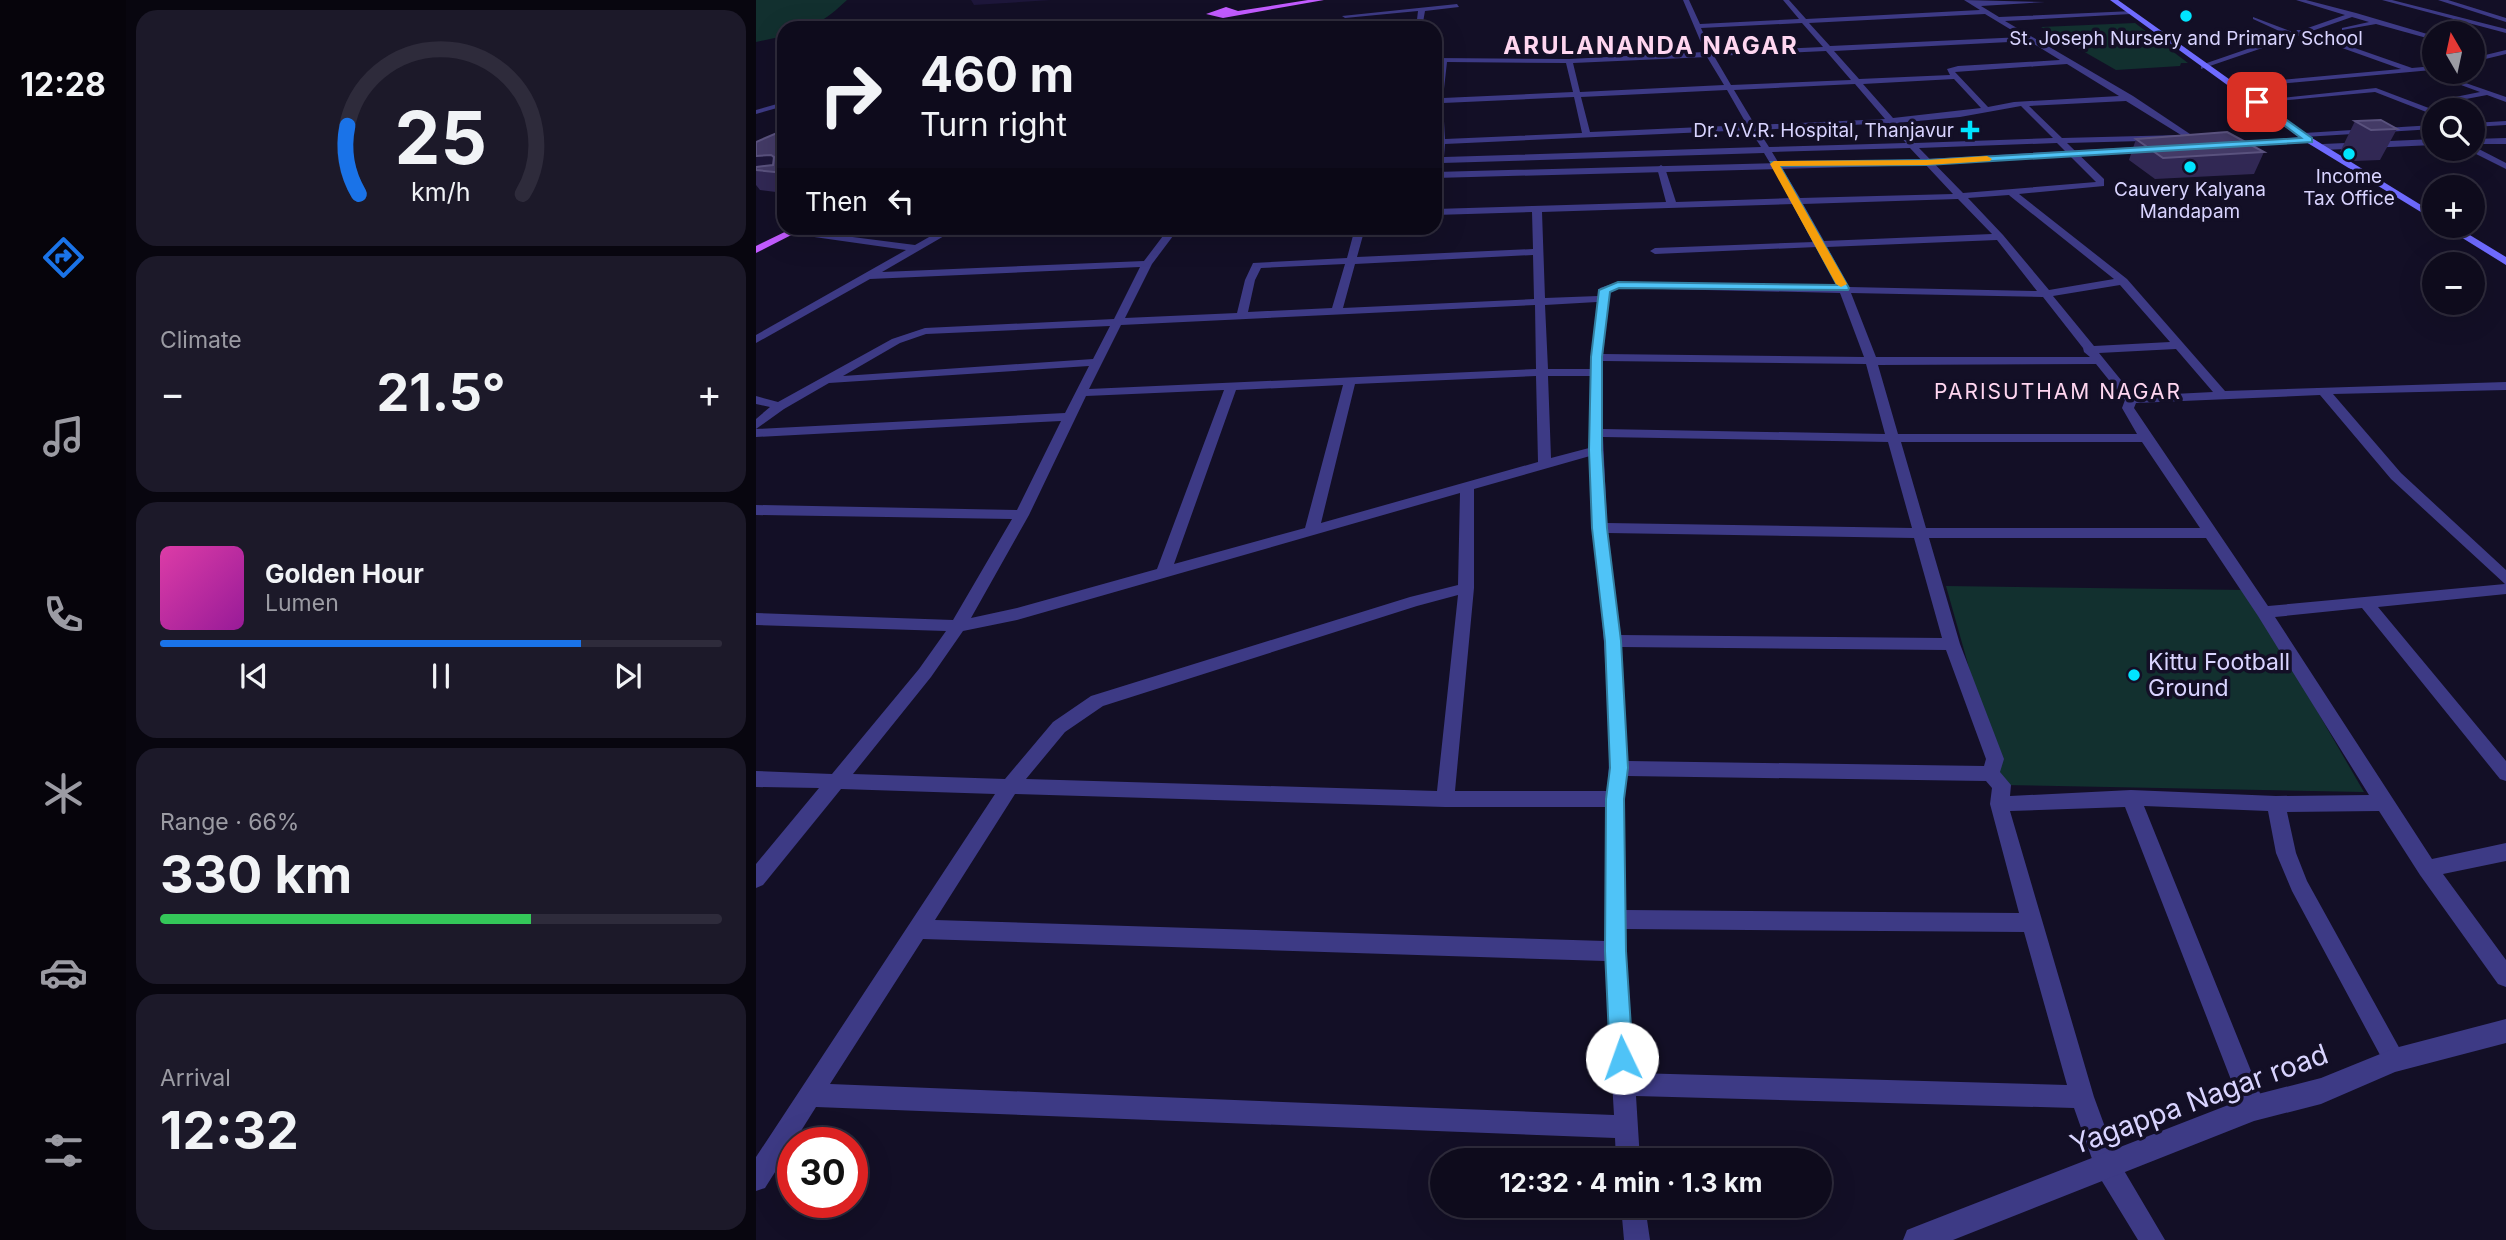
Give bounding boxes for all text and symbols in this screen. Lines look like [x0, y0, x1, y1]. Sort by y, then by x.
marker: St. Joseph Nursery and Primary School [2178, 8, 2194, 24]
north arrow [2422, 21, 2485, 84]
map controls [2422, 21, 2485, 315]
place label: St. Joseph Nursery and Primary School [2009, 27, 2363, 50]
district label: ARULANANDA NAGAR [1503, 31, 1799, 60]
text: 460 m [920, 45, 1074, 104]
icon: right [805, 49, 896, 140]
text: 12:28 [20, 65, 106, 104]
pin [2227, 72, 2287, 132]
icon: arrive [2238, 83, 2276, 121]
text: 25 [395, 93, 487, 182]
button: search [2422, 98, 2485, 161]
text: Turn right [920, 105, 1067, 144]
place label: Dr. V.V.R. Hospital, Thanjavur [1693, 119, 1954, 142]
marker: Dr. V.V.R. Hospital, Thanjavur [1960, 120, 1980, 140]
marker: Income Tax Office [2341, 146, 2357, 162]
marker: Cauvery Kalyana Mandapam [2182, 159, 2198, 175]
place label: Income Tax Office [2303, 165, 2395, 210]
button: + [2422, 175, 2485, 238]
text: km/h [411, 177, 471, 207]
place label: Cauvery Kalyana Mandapam [2114, 178, 2266, 223]
icon: left [882, 182, 920, 220]
text: Then [805, 186, 868, 217]
icon: directions [39, 233, 88, 282]
button: − [2422, 252, 2485, 315]
text: Climate [160, 326, 242, 354]
text: 21.5° [376, 361, 506, 424]
text: − [160, 370, 185, 416]
text: + [697, 370, 722, 416]
district label: PARISUTHAM NAGAR [1934, 379, 2182, 404]
icon: music [39, 412, 88, 461]
text: Golden Hour [265, 558, 424, 589]
text: Lumen [265, 589, 339, 617]
icon: phone [39, 590, 88, 639]
place label: Kittu Football Ground [2148, 648, 2290, 702]
icon: previous [235, 657, 273, 695]
icon: pause [422, 657, 460, 695]
icon: next [609, 657, 647, 695]
marker: Kittu Football Ground [2126, 667, 2142, 683]
icon: climate [39, 769, 88, 818]
text: Range · 66% [160, 808, 299, 836]
text: 330 km [160, 843, 352, 906]
icon: car [39, 948, 88, 997]
position arrow [1585, 1021, 1659, 1095]
street label: Yagappa Nagar road [2065, 1037, 2333, 1161]
text: Arrival [160, 1064, 231, 1092]
text: 12:32 [160, 1099, 299, 1162]
icon: filters [39, 1126, 88, 1175]
speed limit sign: 30 [777, 1127, 868, 1218]
text: 12:32 · 4 min · 1.3 km [1499, 1167, 1763, 1198]

